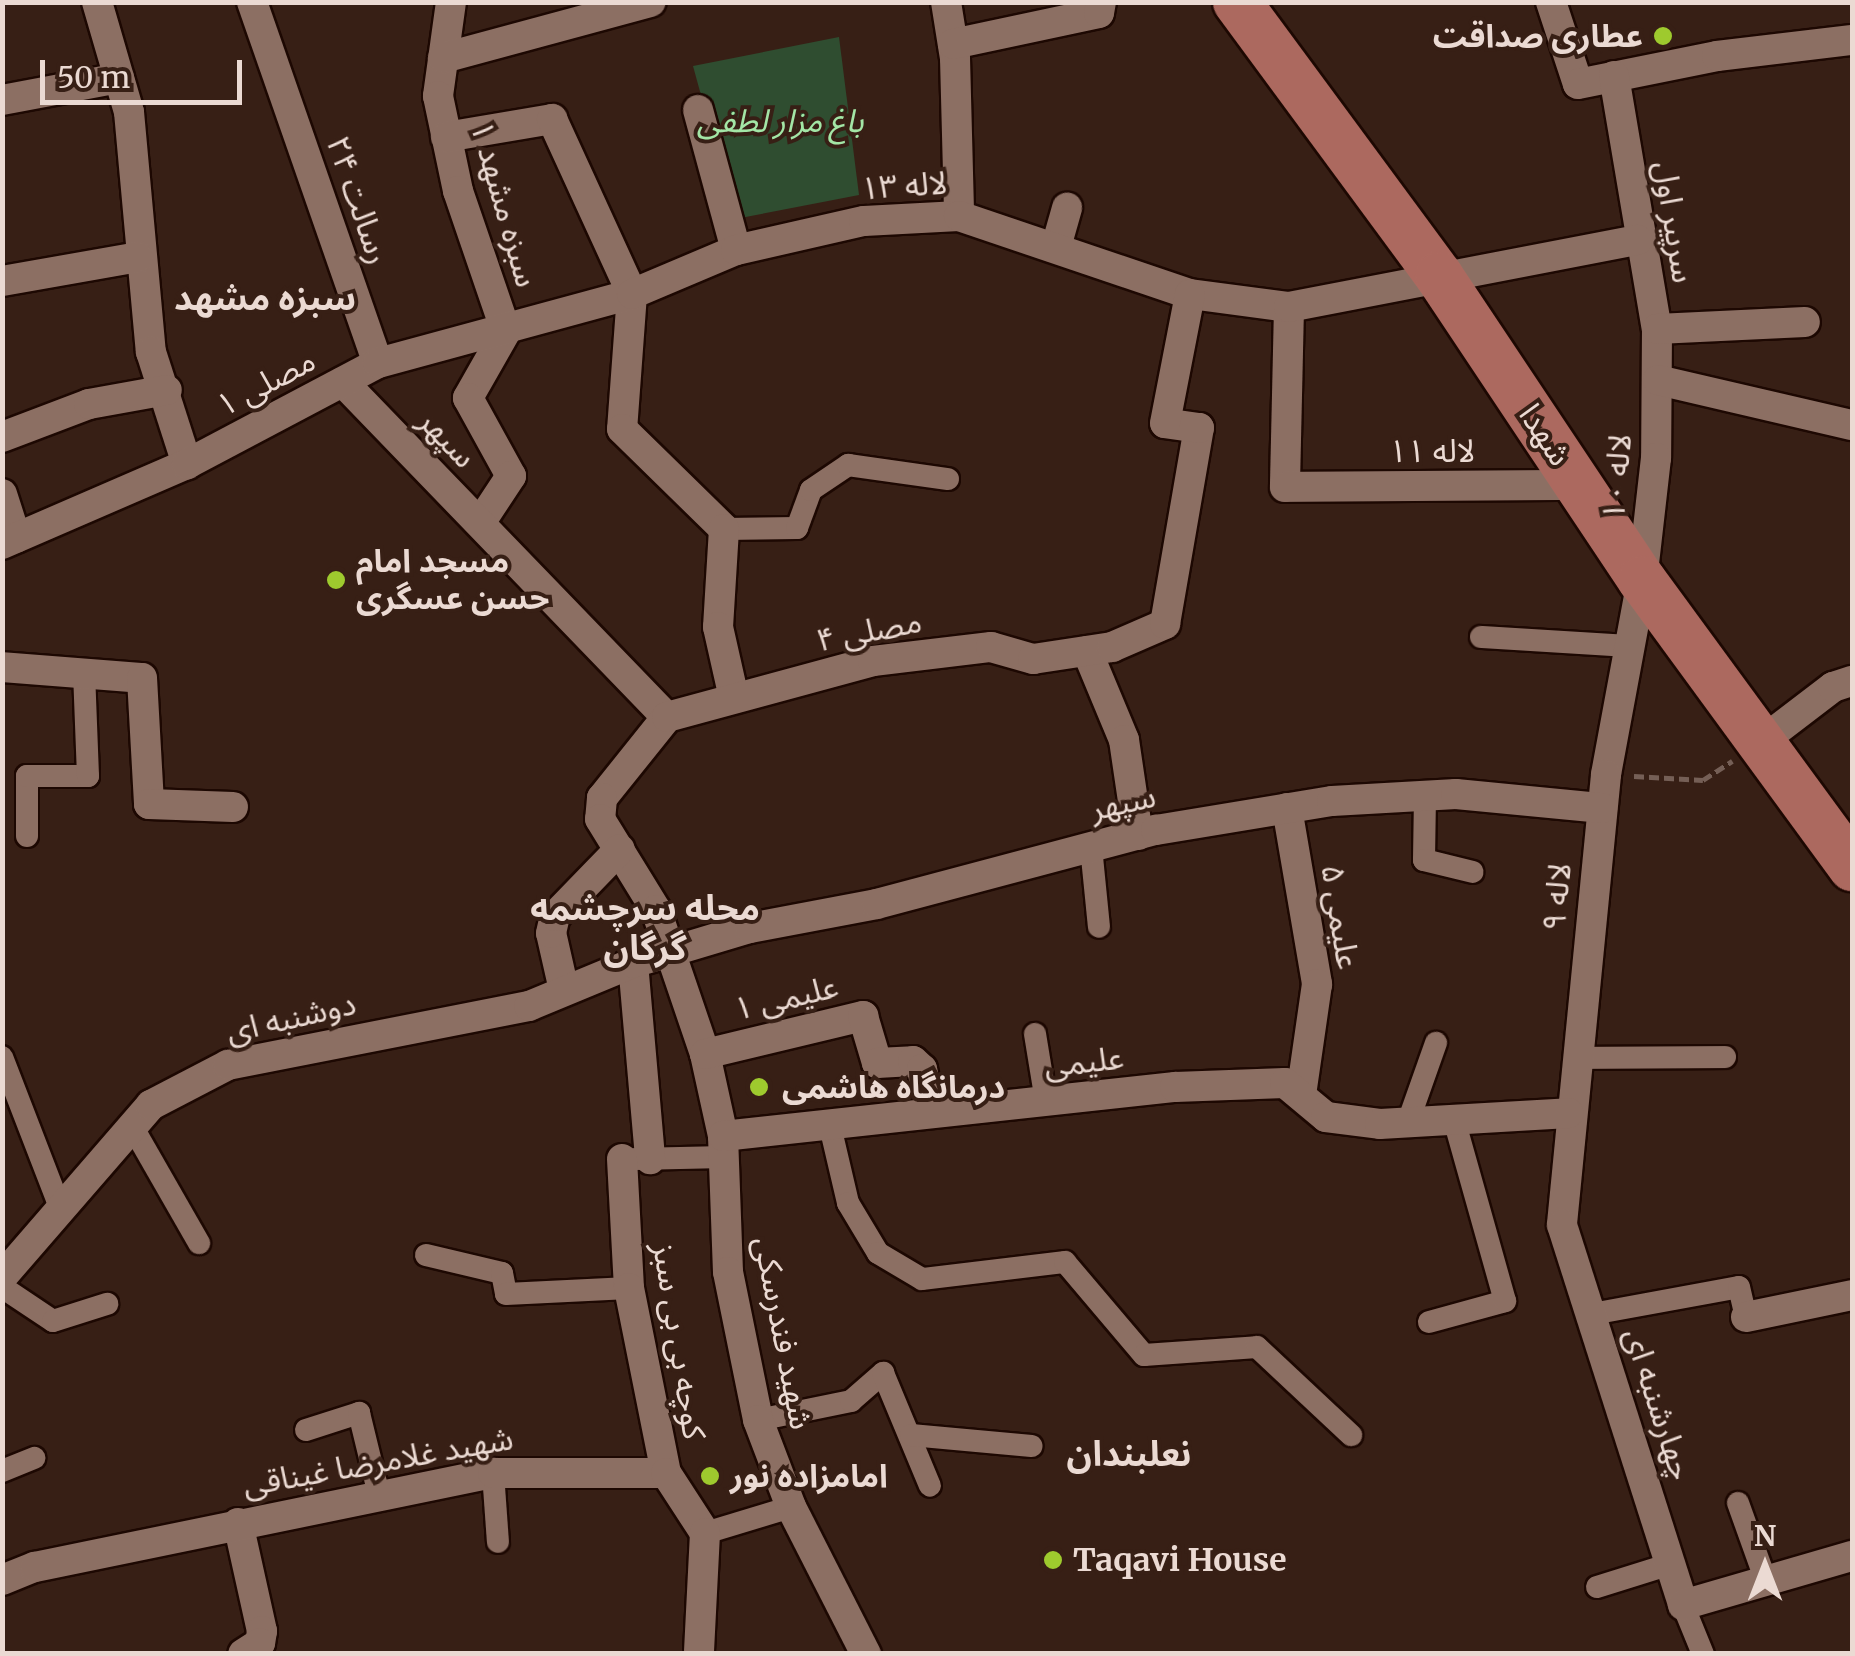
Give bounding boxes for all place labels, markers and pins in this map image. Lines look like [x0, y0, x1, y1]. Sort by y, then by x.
place label: عطاری صداقت [1433, 17, 1643, 55]
marker: عطاری صداقت [1652, 25, 1674, 47]
place label: مسجد امام حسن عسگری [356, 543, 549, 618]
marker: مسجد امام حسن عسگری [325, 569, 347, 591]
place label: درمانگاه هاشمی [782, 1068, 1005, 1106]
marker: درمانگاه هاشمی [746, 1074, 772, 1100]
place label: امامزاده نور [730, 1457, 888, 1495]
marker: امامزاده نور [699, 1465, 721, 1487]
place label: Taqavi House [1073, 1541, 1287, 1579]
marker: Taqavi House [1042, 1549, 1064, 1571]

